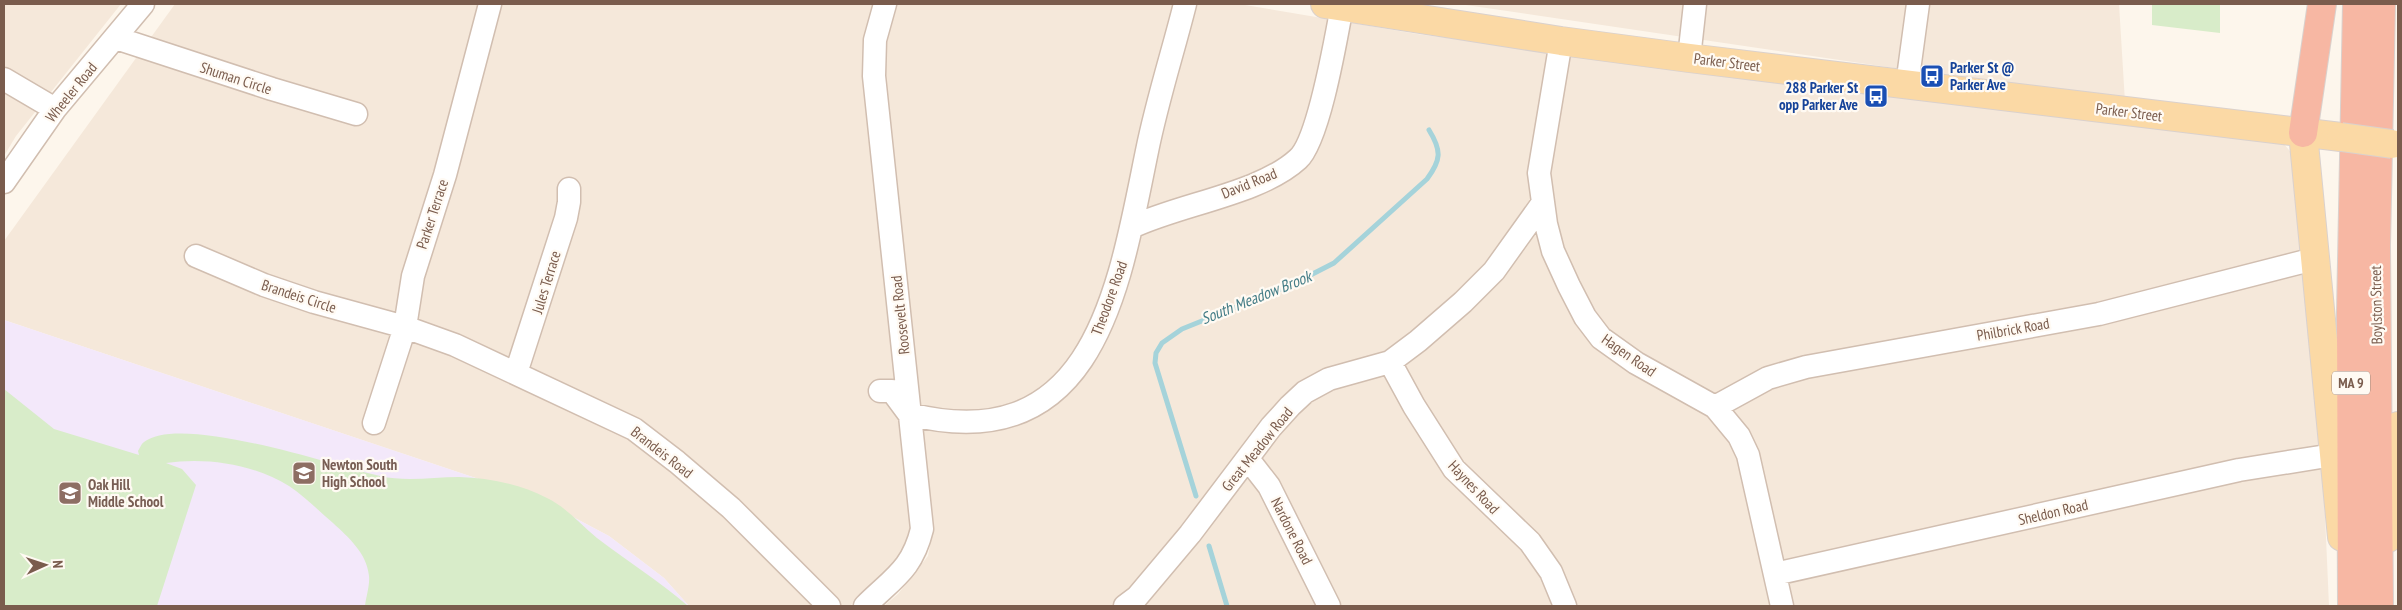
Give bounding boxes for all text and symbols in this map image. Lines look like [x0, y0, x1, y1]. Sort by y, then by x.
street label: Parker Street [1693, 49, 1761, 75]
street label: Shuman Circle [198, 57, 274, 99]
street label: Wheeler Road [41, 58, 101, 126]
place label: Parker St @ Parker Ave [1950, 58, 2015, 94]
bus stop icon: Parker St @ Parker Ave [1919, 63, 1945, 89]
place label: 288 Parker St opp Parker Ave [1779, 78, 1859, 114]
bus stop icon: 288 Parker St opp Parker Ave [1863, 83, 1889, 109]
street label: Parker Street [2095, 99, 2163, 125]
street label: David Road [1218, 163, 1280, 203]
street label: Parker Terrace [412, 177, 452, 251]
street label: Jules Terrace [527, 248, 565, 317]
street label: Theodore Road [1087, 258, 1131, 338]
water label: South Meadow Brook [1198, 265, 1316, 328]
street label: Boylston Street [2366, 265, 2386, 345]
street label: Brandeis Circle [259, 275, 339, 317]
street label: Roosevelt Road [886, 275, 914, 355]
street label: Philbrick Road [1975, 313, 2051, 345]
street label: Hagen Road [1598, 329, 1660, 381]
road number: MA 9 [2332, 372, 2370, 394]
street label: Great Meadow Road [1217, 403, 1297, 495]
street label: Brandeis Road [627, 422, 697, 482]
place label: Newton South High School [322, 455, 397, 491]
street label: Haynes Road [1444, 456, 1504, 518]
school or university icon: Newton South High School [291, 460, 317, 486]
place label: Oak Hill Middle School [88, 475, 164, 511]
school or university icon: Oak Hill Middle School [57, 480, 83, 506]
street label: Nardone Road [1267, 494, 1317, 568]
street label: Sheldon Road [2016, 495, 2090, 529]
north arrow [20, 540, 70, 590]
text: N [49, 560, 67, 569]

